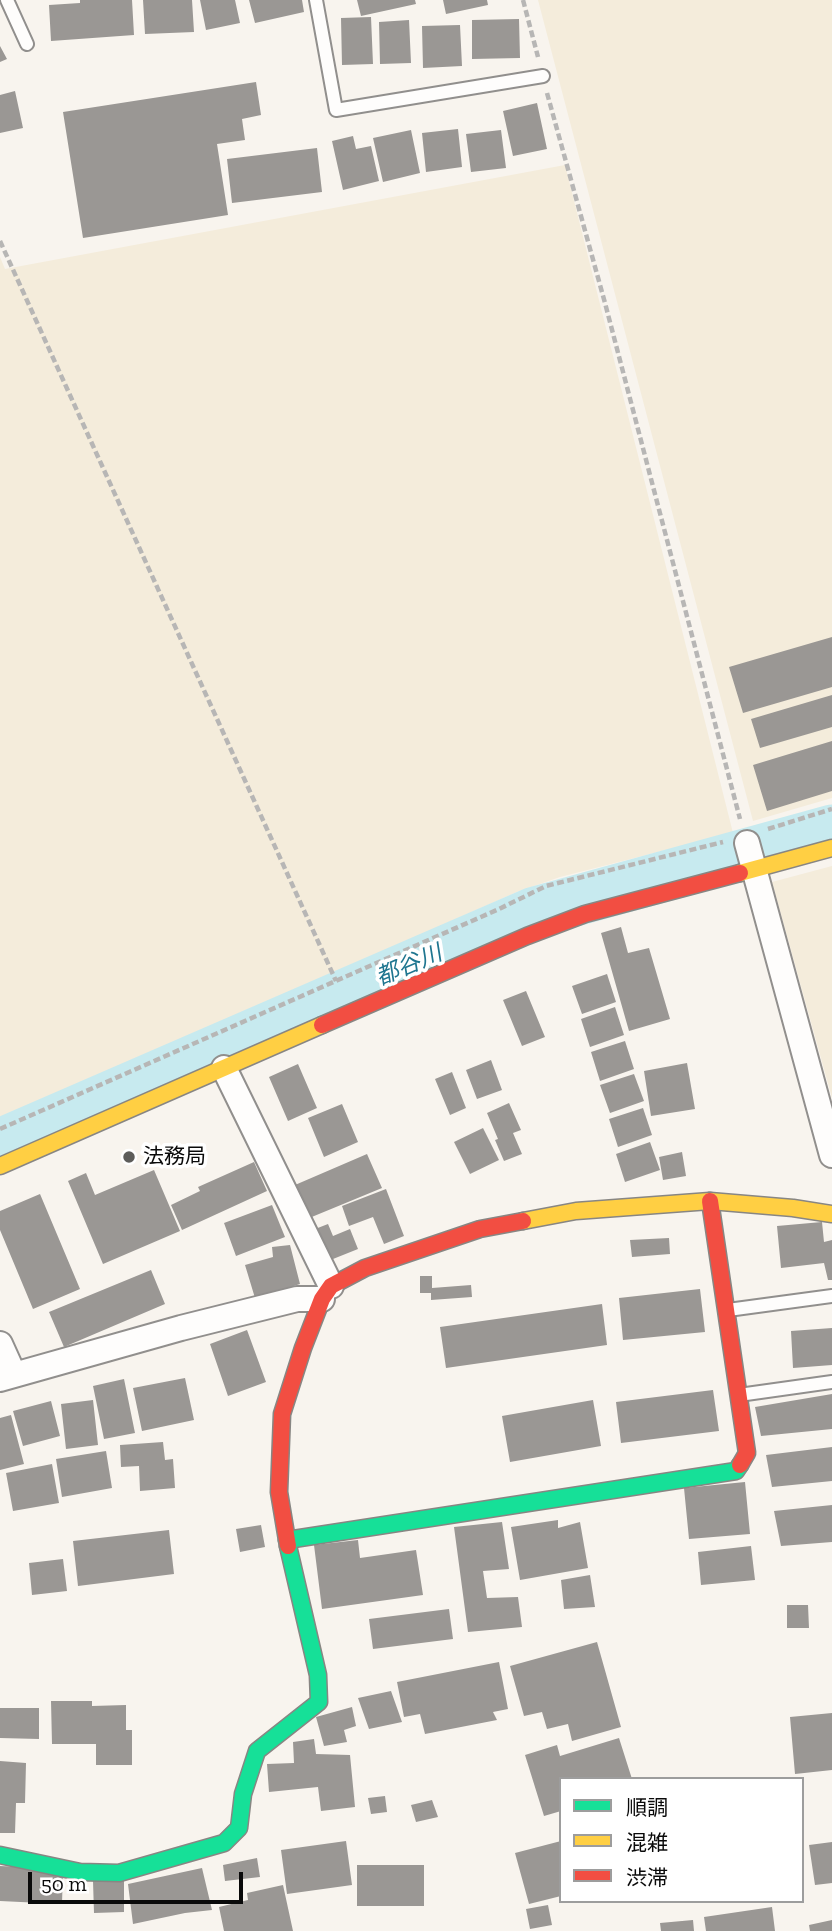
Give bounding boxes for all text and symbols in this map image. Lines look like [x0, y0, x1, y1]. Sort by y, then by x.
water label: 都谷川 [372, 940, 446, 992]
place label: 法務局 [143, 1144, 206, 1170]
marker: 法務局 [121, 1149, 137, 1165]
legend [559, 1777, 804, 1903]
text: 順調 [626, 1795, 668, 1820]
text: 混雑 [626, 1830, 668, 1855]
scale bar [32, 1857, 247, 1901]
text: 渋滞 [626, 1865, 668, 1890]
text: 50 m [41, 1871, 87, 1896]

